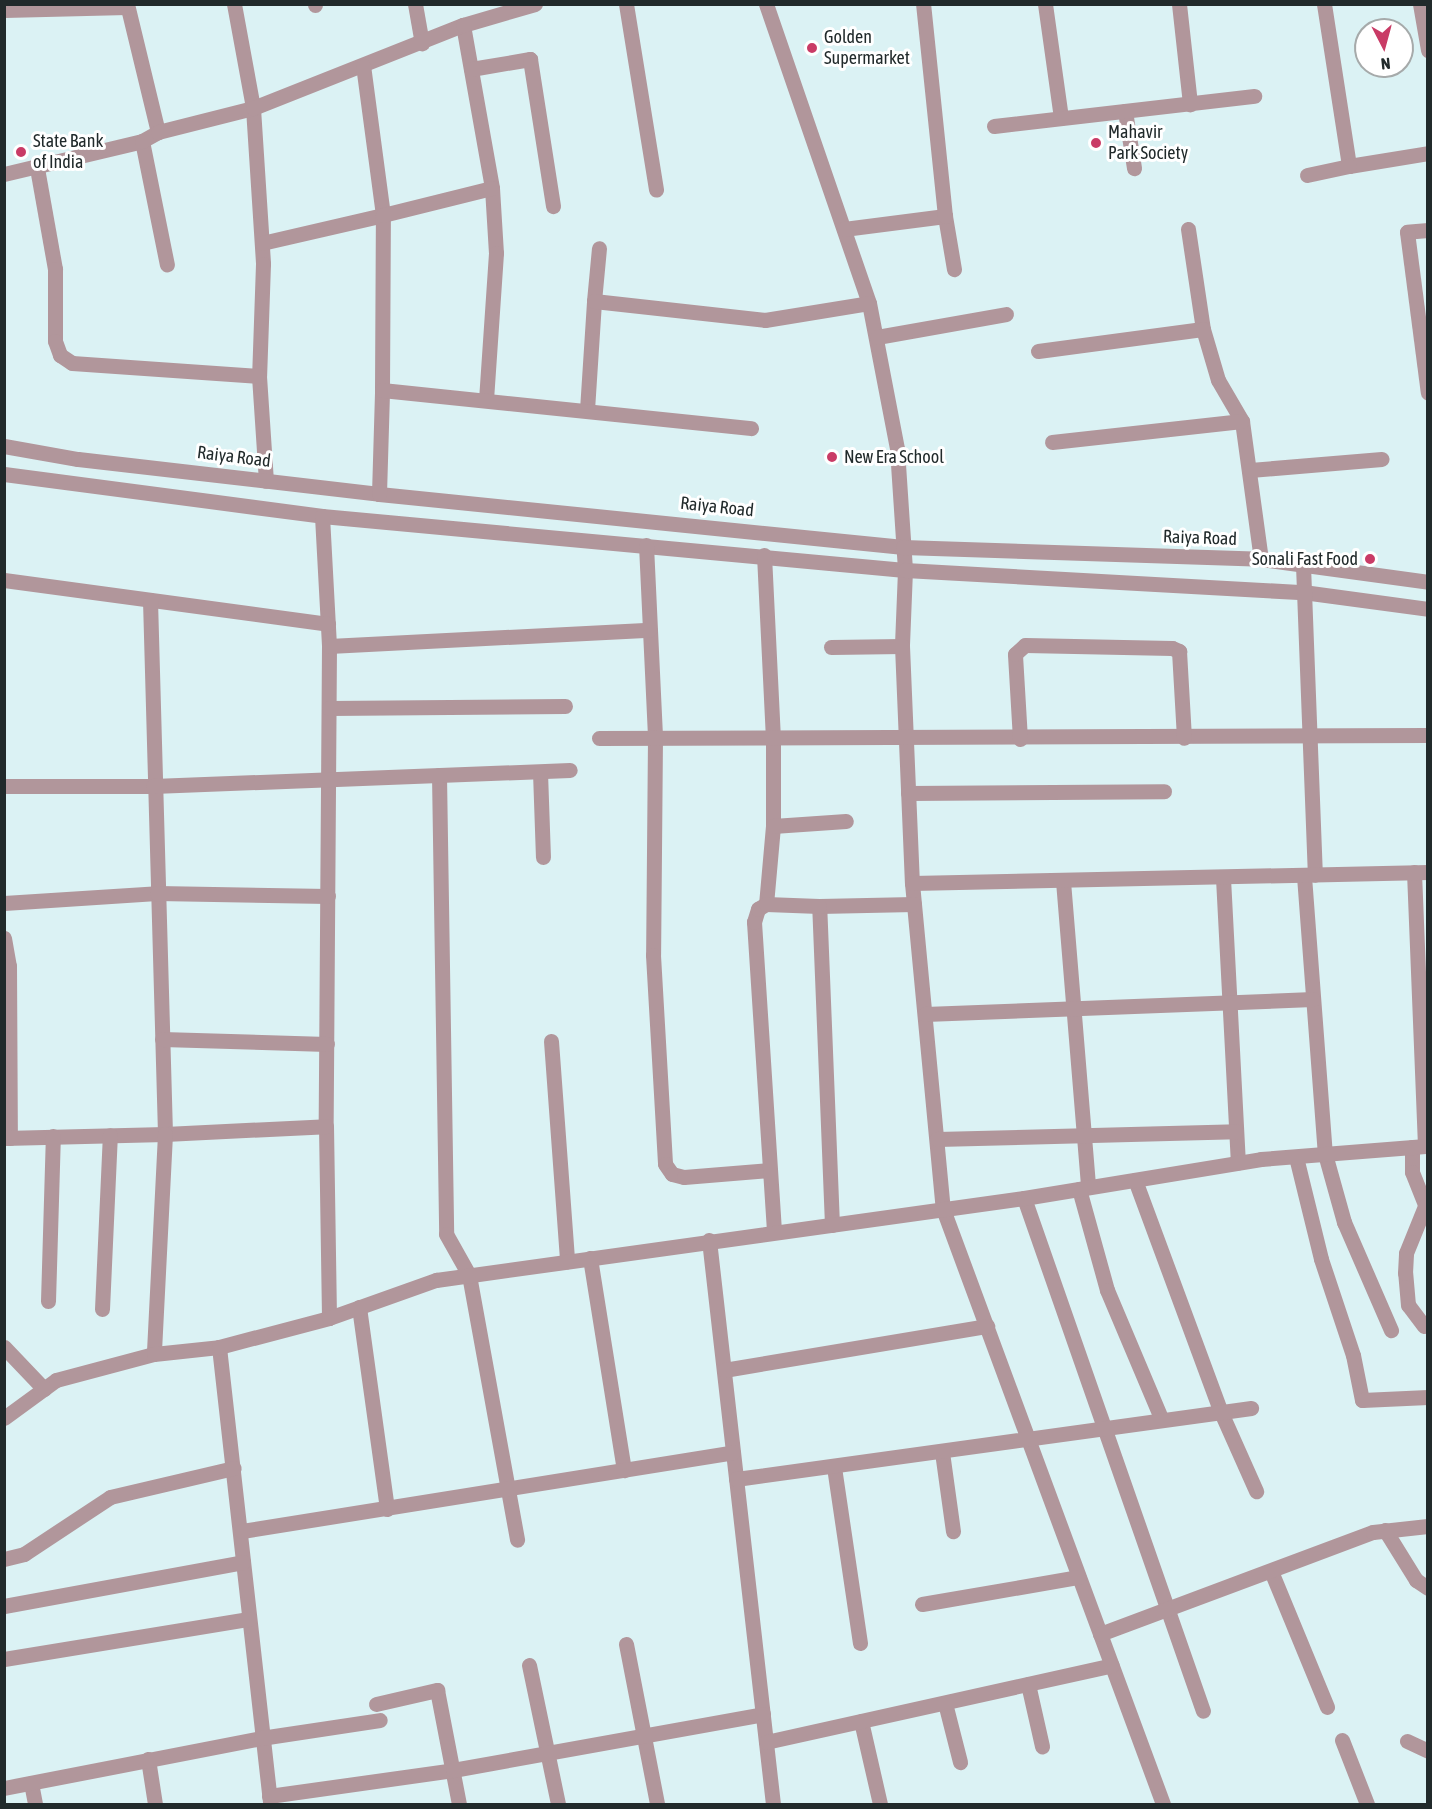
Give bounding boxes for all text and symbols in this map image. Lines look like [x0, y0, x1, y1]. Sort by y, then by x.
north arrow [1354, 18, 1414, 78]
place label: Golden Supermarket [824, 27, 910, 70]
marker: Golden Supermarket [805, 41, 819, 55]
text: N [1380, 54, 1391, 73]
place label: Mahavir Park Society [1108, 122, 1188, 164]
place label: State Bank of India [33, 131, 103, 174]
marker: Mahavir Park Society [1089, 136, 1103, 150]
marker: State Bank of India [14, 145, 28, 159]
street label: Raiya Road [196, 442, 272, 472]
place label: New Era School [844, 446, 944, 468]
marker: New Era School [825, 450, 839, 464]
street label: Raiya Road [679, 492, 755, 522]
street label: Raiya Road [1163, 526, 1237, 550]
place label: Sonali Fast Food [1252, 548, 1358, 570]
marker: Sonali Fast Food [1363, 552, 1377, 566]

